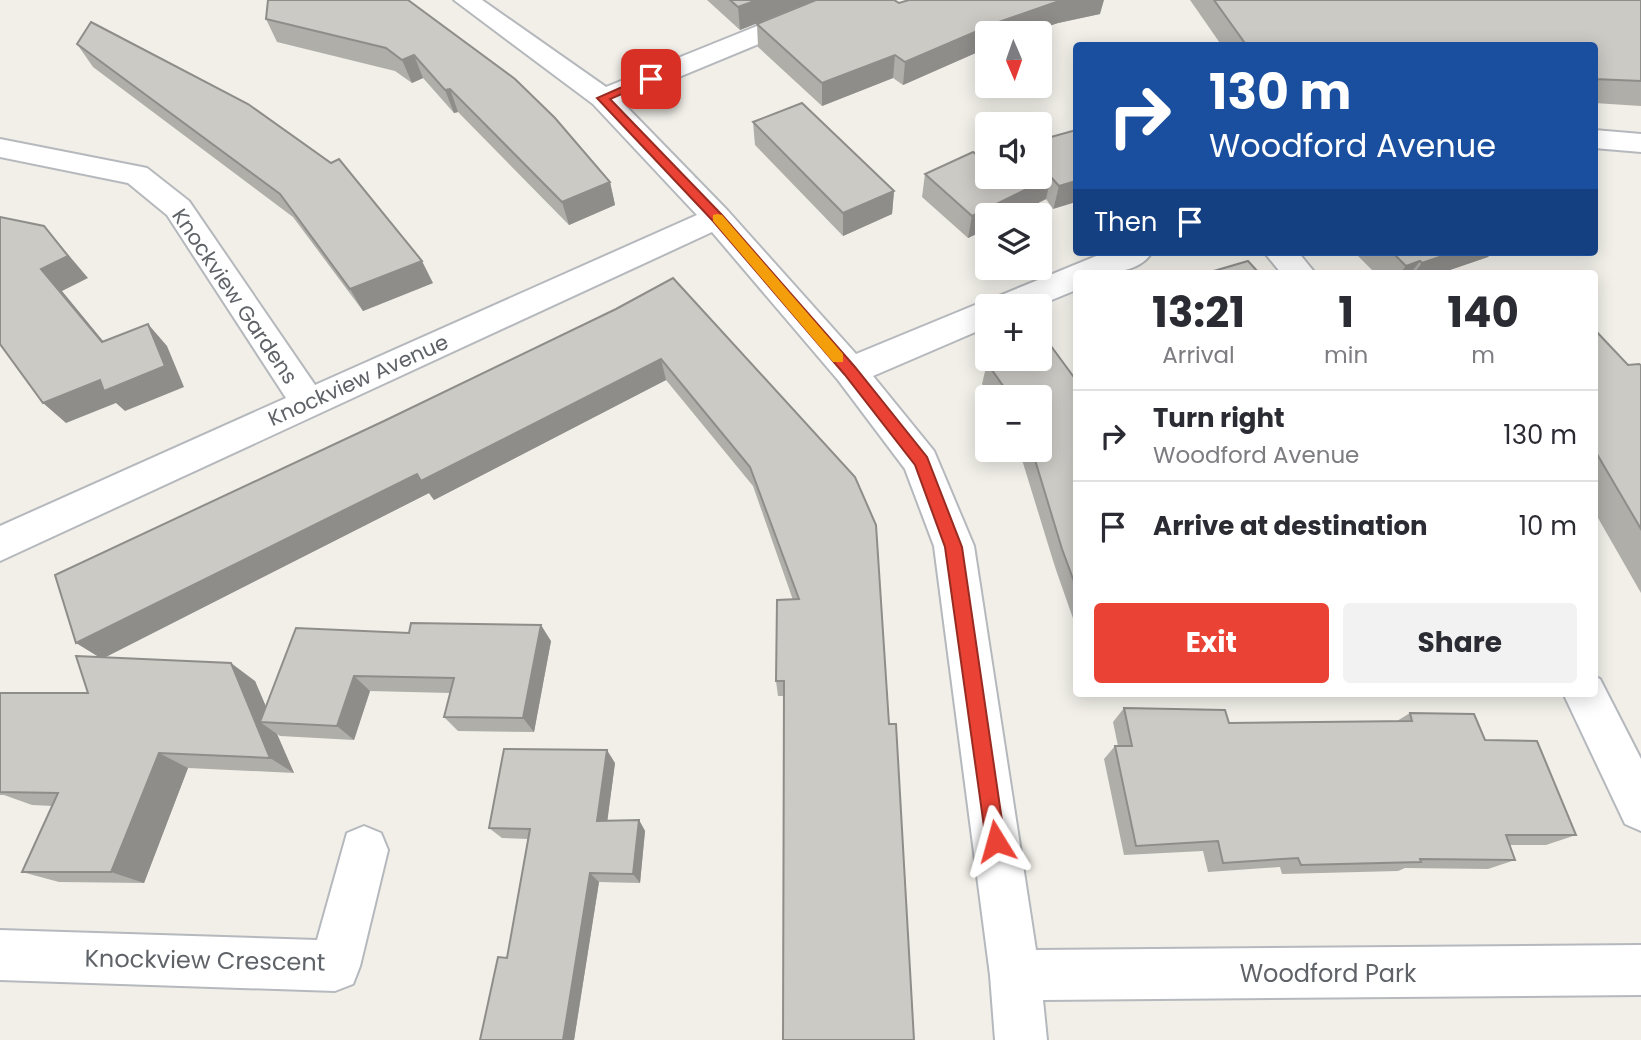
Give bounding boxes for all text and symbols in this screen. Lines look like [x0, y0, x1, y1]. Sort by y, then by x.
north arrow [975, 21, 1052, 98]
map controls [975, 21, 1052, 462]
pin [621, 49, 681, 109]
text: 130 m [1209, 58, 1351, 126]
icon: arrive [632, 60, 670, 98]
icon: right [1094, 70, 1185, 161]
button: sound [975, 112, 1052, 189]
text: Woodford Avenue [1209, 123, 1496, 168]
street label: Knockview Gardens [165, 203, 305, 389]
button: layers [975, 203, 1052, 280]
icon: arrive [1171, 203, 1209, 241]
text: Then [1094, 204, 1157, 240]
text: 13:21 [1152, 283, 1245, 342]
text: 1 [1338, 283, 1354, 342]
text: 140 [1447, 283, 1519, 342]
button: + [975, 294, 1052, 371]
street label: Knockview Avenue [263, 327, 453, 433]
text: Arrival [1162, 339, 1235, 371]
text: min [1324, 339, 1368, 371]
text: m [1471, 339, 1495, 371]
button: − [975, 385, 1052, 462]
text: Turn right [1153, 400, 1285, 436]
icon: right [1094, 417, 1132, 455]
text: 130 m [1503, 417, 1577, 453]
text: Woodford Avenue [1153, 439, 1359, 471]
icon: arrive [1094, 508, 1132, 546]
text: Arrive at destination [1153, 508, 1428, 544]
text: 10 m [1519, 508, 1577, 544]
button: Exit [1094, 603, 1329, 683]
button: Share [1343, 603, 1577, 683]
position arrow [959, 804, 1033, 878]
street label: Knockview Crescent [84, 941, 326, 979]
street label: Woodford Park [1240, 957, 1417, 990]

